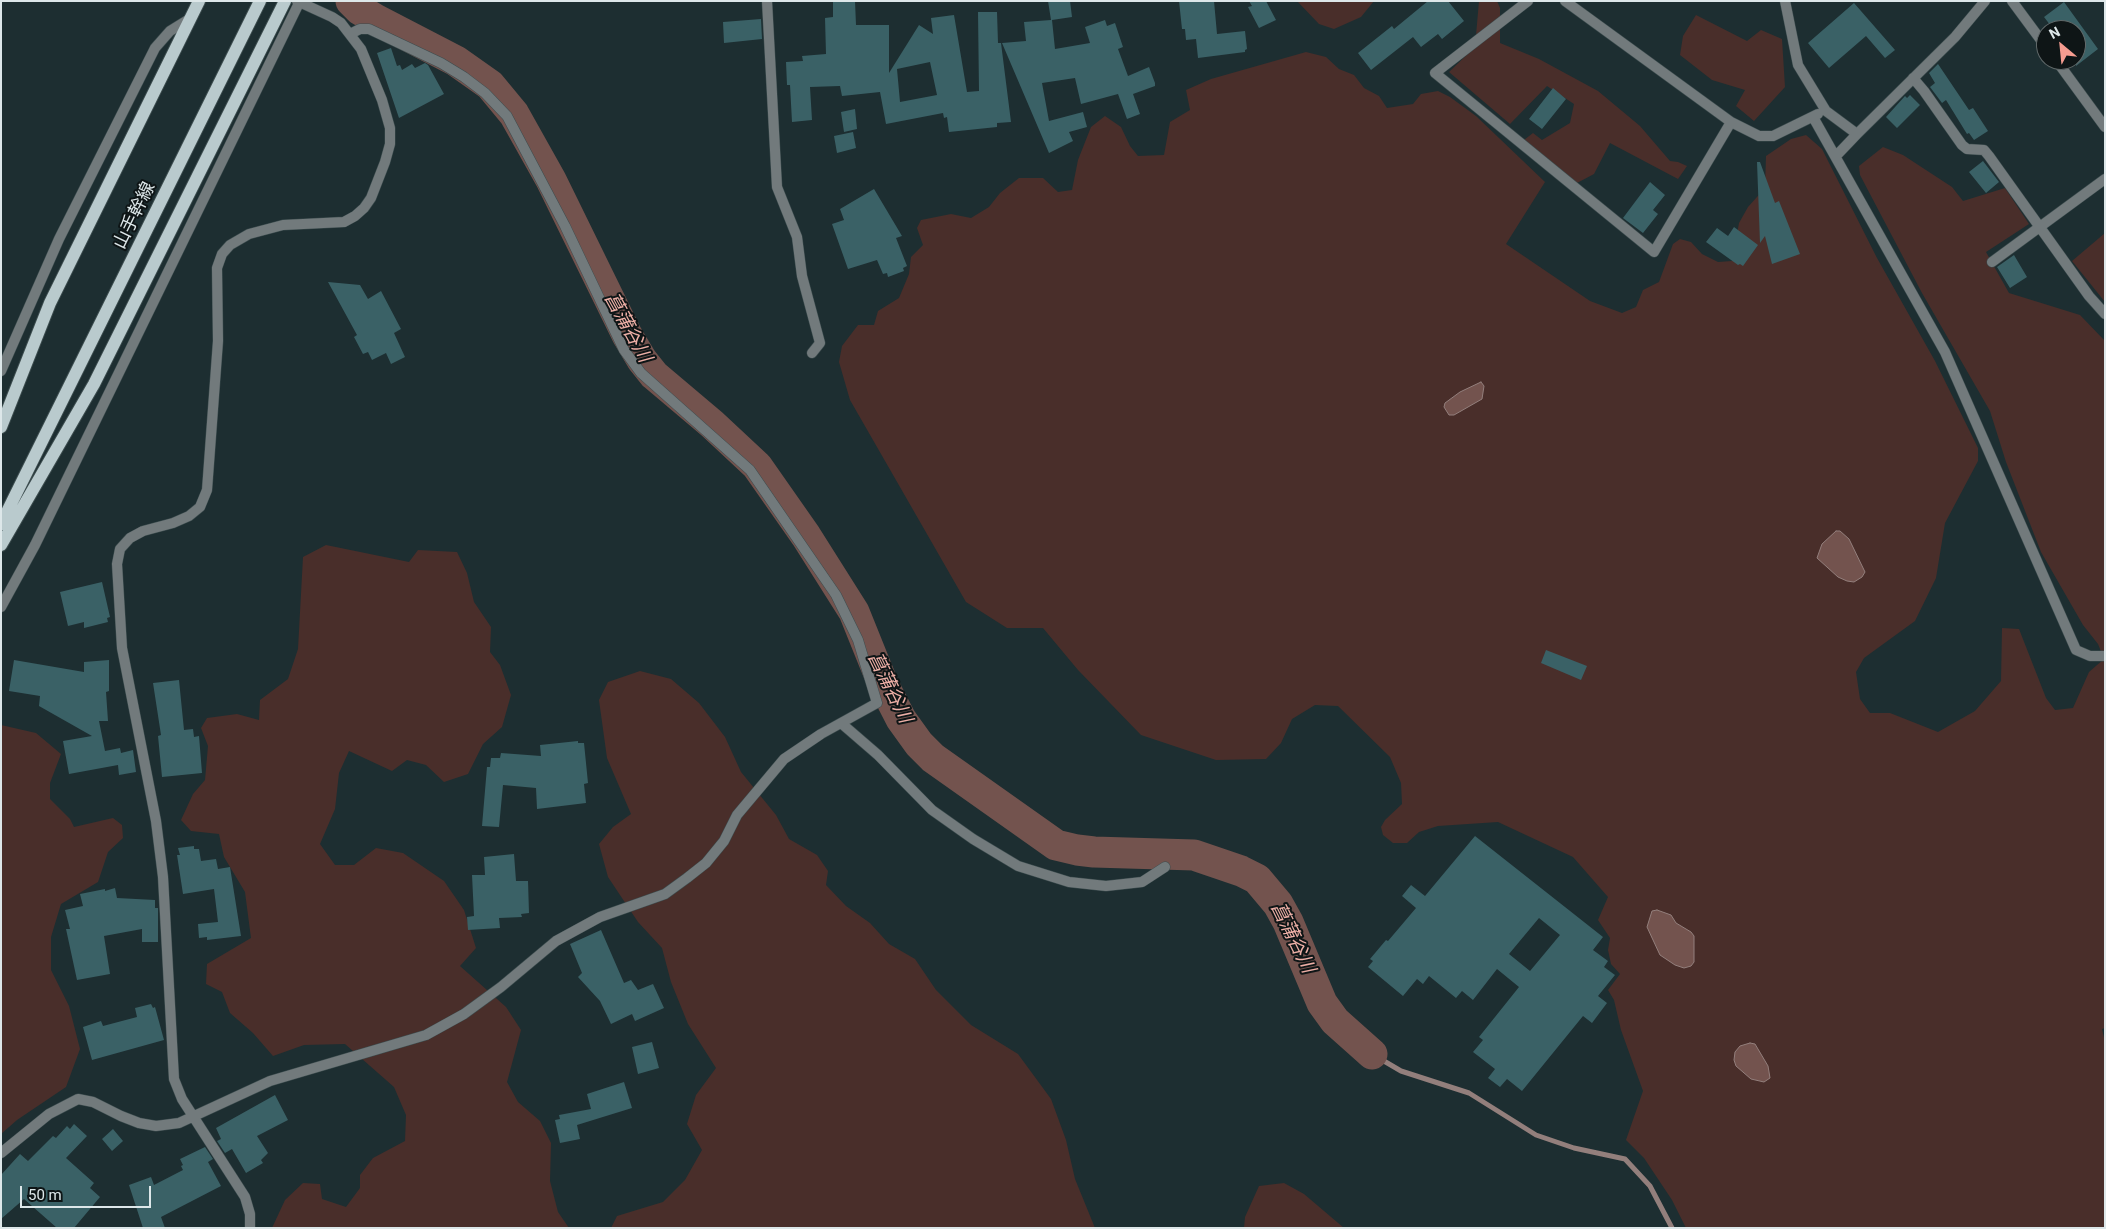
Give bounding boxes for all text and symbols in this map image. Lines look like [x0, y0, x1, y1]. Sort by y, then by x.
north arrow [2036, 20, 2086, 70]
text: N [2046, 23, 2063, 42]
street label: 山手幹線 [110, 179, 160, 253]
water label: 菖蒲谷川 [599, 289, 655, 367]
water label: 菖蒲谷川 [862, 649, 916, 727]
water label: 菖蒲谷川 [1265, 899, 1319, 977]
scale bar [22, 1176, 154, 1208]
text: 50 m [28, 1186, 62, 1204]

